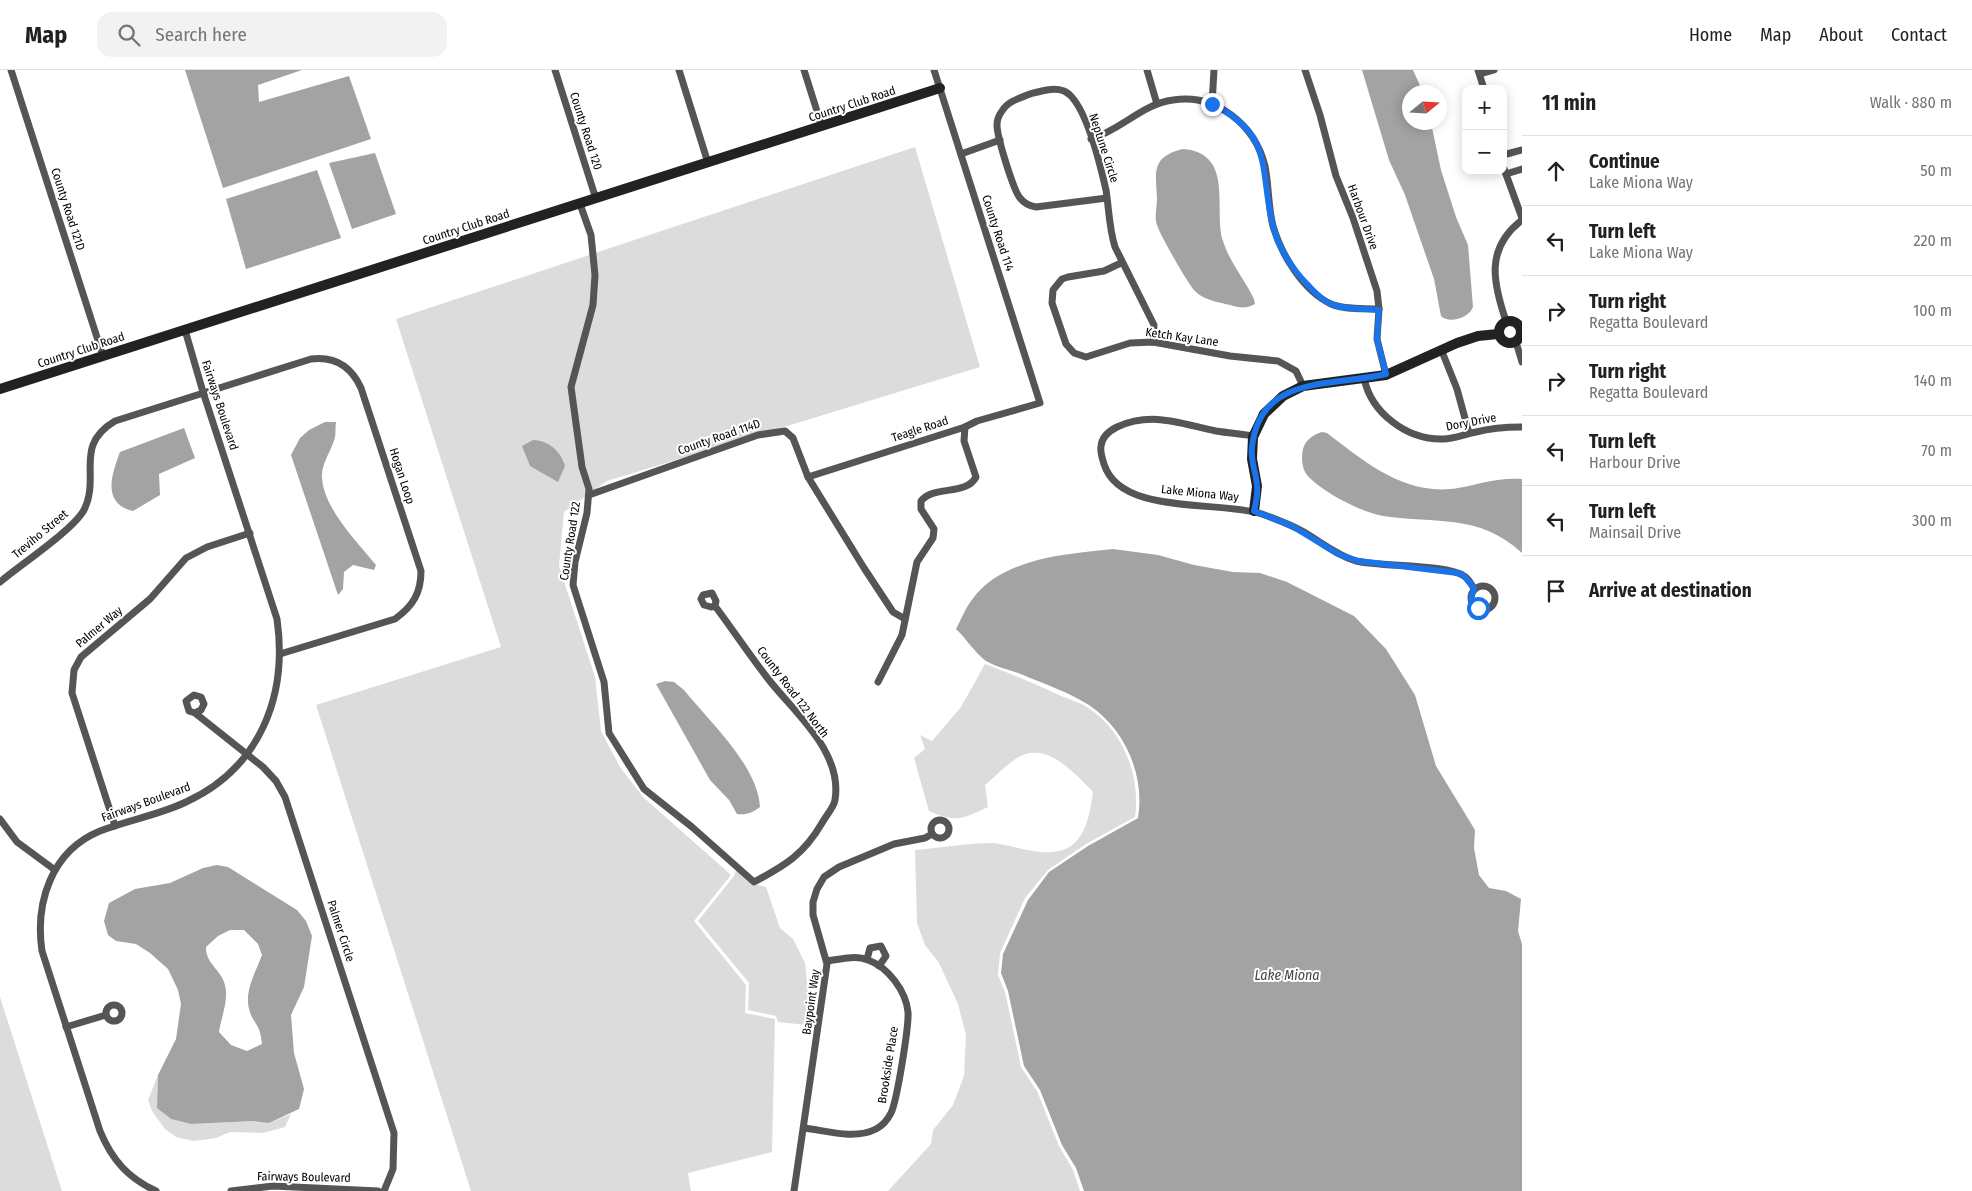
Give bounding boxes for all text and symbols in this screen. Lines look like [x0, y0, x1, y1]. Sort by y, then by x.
search box [97, 12, 447, 57]
text: Map [25, 21, 67, 49]
icon: search [115, 21, 143, 49]
text: Search here [155, 23, 247, 46]
text: Home [1689, 24, 1732, 46]
text: Map [1760, 24, 1791, 46]
text: About [1819, 24, 1863, 46]
text: Contact [1891, 24, 1947, 46]
street label: Country Club Road [807, 83, 897, 125]
north arrow [1402, 85, 1447, 130]
map controls [1462, 85, 1507, 175]
button: + [1462, 85, 1507, 130]
street label: County Road 120 [567, 90, 605, 172]
text: 11 min [1542, 90, 1596, 116]
route end [1201, 93, 1224, 116]
text: Walk · 880 m [1870, 93, 1952, 112]
street label: Neptune Circle [1086, 112, 1122, 184]
button: − [1462, 130, 1507, 175]
text: Continue [1589, 150, 1660, 173]
icon: ahead [1542, 157, 1570, 185]
text: 50 m [1920, 161, 1952, 180]
street label: County Road 121D [48, 166, 88, 252]
text: Lake Miona Way [1589, 173, 1693, 192]
street label: Harbour Drive [1345, 182, 1381, 252]
street label: County Road 114 [979, 193, 1017, 273]
street label: Country Club Road [421, 206, 511, 248]
text: Turn left [1589, 220, 1656, 243]
icon: left [1542, 227, 1570, 255]
text: 220 m [1913, 231, 1952, 250]
text: Lake Miona Way [1589, 243, 1693, 262]
text: Turn right [1589, 290, 1666, 313]
icon: right [1542, 297, 1570, 325]
text: 100 m [1913, 301, 1952, 320]
text: Regatta Boulevard [1589, 313, 1708, 332]
street label: Ketch Kay Lane [1145, 325, 1219, 349]
street label: Country Club Road [36, 329, 126, 371]
street label: Fairways Boulevard [199, 358, 241, 452]
text: Turn right [1589, 360, 1666, 383]
icon: right [1542, 367, 1570, 395]
text: 140 m [1914, 371, 1952, 390]
text: Regatta Boulevard [1589, 383, 1708, 402]
street label: Dory Drive [1445, 410, 1497, 434]
street label: Teagle Road [890, 413, 950, 445]
street label: County Road 114D [676, 416, 762, 458]
text: Turn left [1589, 430, 1656, 453]
icon: left [1542, 437, 1570, 465]
text: 70 m [1921, 441, 1952, 460]
street label: Hogan Loop [386, 446, 418, 506]
text: Harbour Drive [1589, 453, 1681, 472]
street label: Lake Miona Way [1161, 482, 1240, 504]
street label: County Road 122 [557, 500, 583, 582]
text: Turn left [1589, 500, 1656, 523]
street label: Treviho Street [9, 507, 71, 561]
icon: left [1542, 507, 1570, 535]
text: 300 m [1912, 511, 1952, 530]
text: Mainsail Drive [1589, 523, 1681, 542]
icon: arrive [1542, 577, 1570, 605]
text: Arrive at destination [1589, 579, 1752, 602]
route start [1467, 597, 1490, 620]
street label: Palmer Way [73, 603, 126, 651]
street label: County Road 122 North [754, 644, 832, 740]
street label: Fairways Boulevard [100, 779, 192, 825]
street label: Palmer Circle [324, 898, 358, 964]
water label: Lake Miona [1254, 967, 1320, 984]
street label: Baypoint Way [799, 968, 823, 1036]
street label: Brookside Place [875, 1025, 901, 1105]
street label: Fairways Boulevard [257, 1169, 351, 1185]

